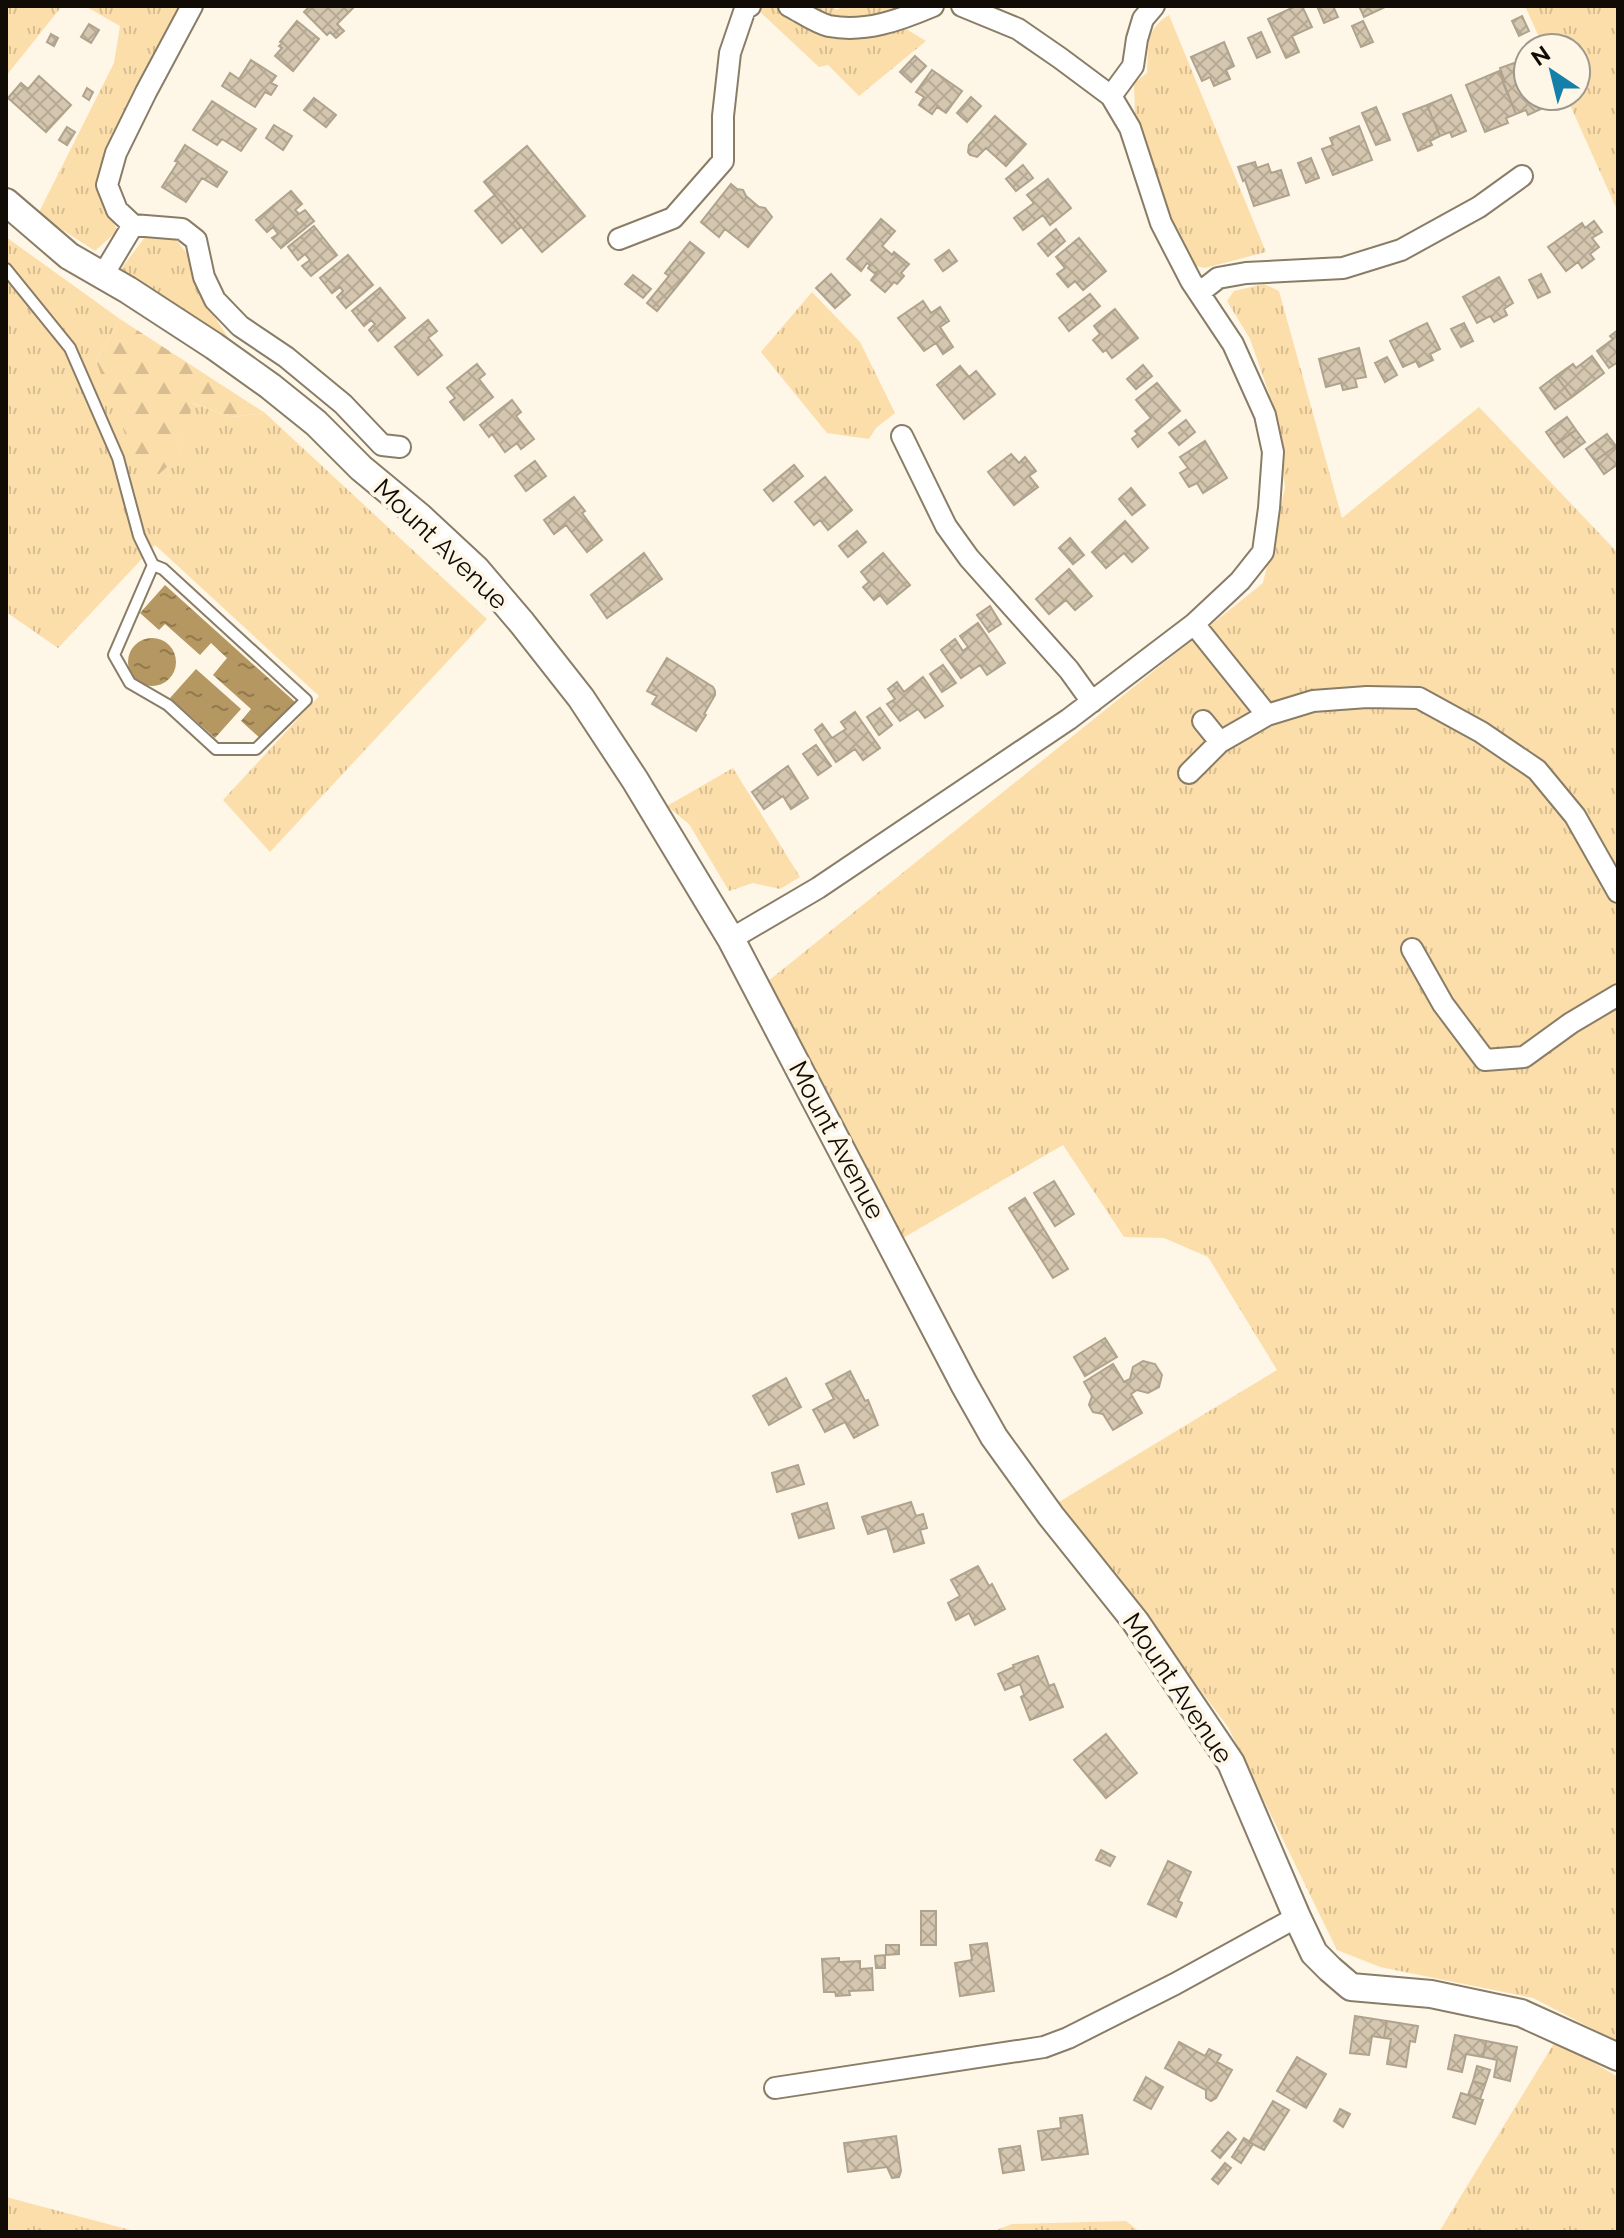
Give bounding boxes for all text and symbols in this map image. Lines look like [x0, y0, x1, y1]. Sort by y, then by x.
north arrow [1512, 32, 1592, 112]
text: N [1526, 40, 1555, 71]
street label: Mount Avenue [368, 473, 514, 615]
street label: Mount Avenue [783, 1056, 891, 1224]
street label: Mount Avenue [1117, 1607, 1239, 1769]

